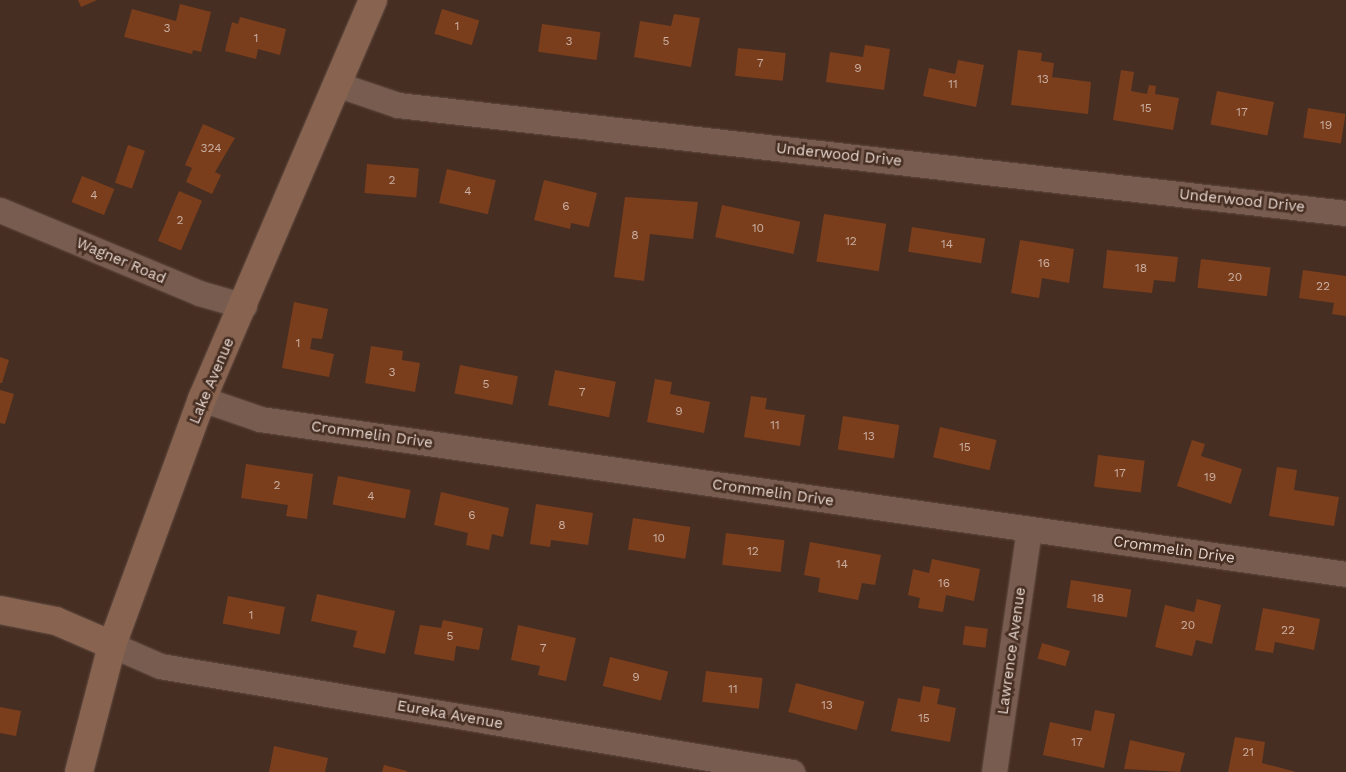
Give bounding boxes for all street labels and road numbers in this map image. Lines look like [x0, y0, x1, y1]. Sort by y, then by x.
street label: Underwood Drive [775, 139, 903, 171]
street label: Underwood Drive [1178, 185, 1306, 217]
street label: Wagner Road [73, 234, 169, 288]
street label: Lake Avenue [186, 335, 238, 427]
street label: Crommelin Drive [310, 418, 434, 452]
street label: Crommelin Drive [711, 476, 835, 510]
street label: Crommelin Drive [1112, 533, 1236, 567]
street label: Lawrence Avenue [994, 586, 1030, 716]
street label: Eureka Avenue [395, 697, 505, 733]

